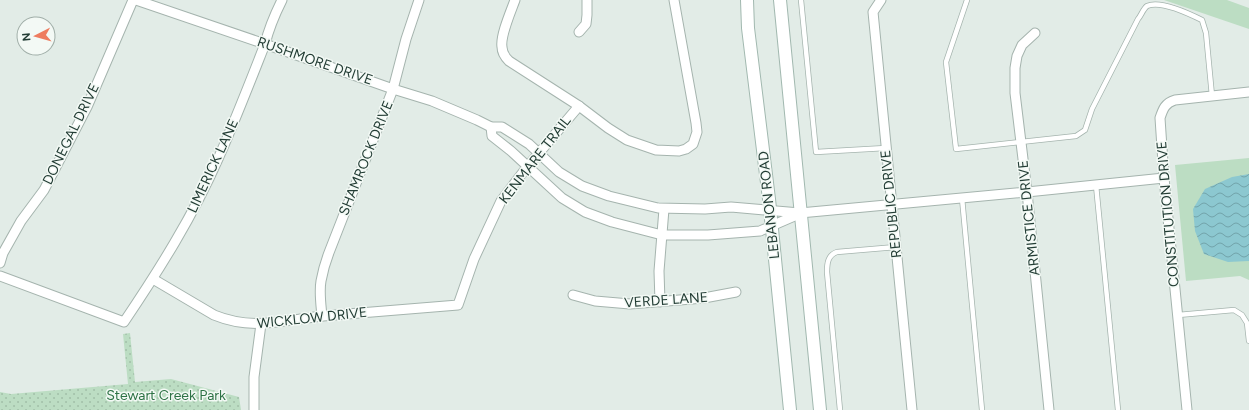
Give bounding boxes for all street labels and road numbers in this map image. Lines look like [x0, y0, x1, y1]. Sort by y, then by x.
street label: RUSHMORE DRIVE [255, 33, 375, 89]
street label: DONEGAL DRIVE [39, 81, 103, 187]
street label: SHAMROCK DRIVE [335, 98, 397, 218]
street label: KENMARE TRAIL [495, 112, 575, 207]
street label: LIMERICK LANE [184, 116, 242, 216]
street label: CONSTITUTION DRIVE [1153, 140, 1183, 288]
street label: REPUBLIC DRIVE [877, 149, 905, 259]
street label: LEBANON ROAD [755, 150, 783, 260]
street label: ARMISTICE DRIVE [1014, 159, 1044, 277]
street label: VERDE LANE [624, 289, 708, 311]
street label: WICKLOW DRIVE [256, 304, 368, 332]

